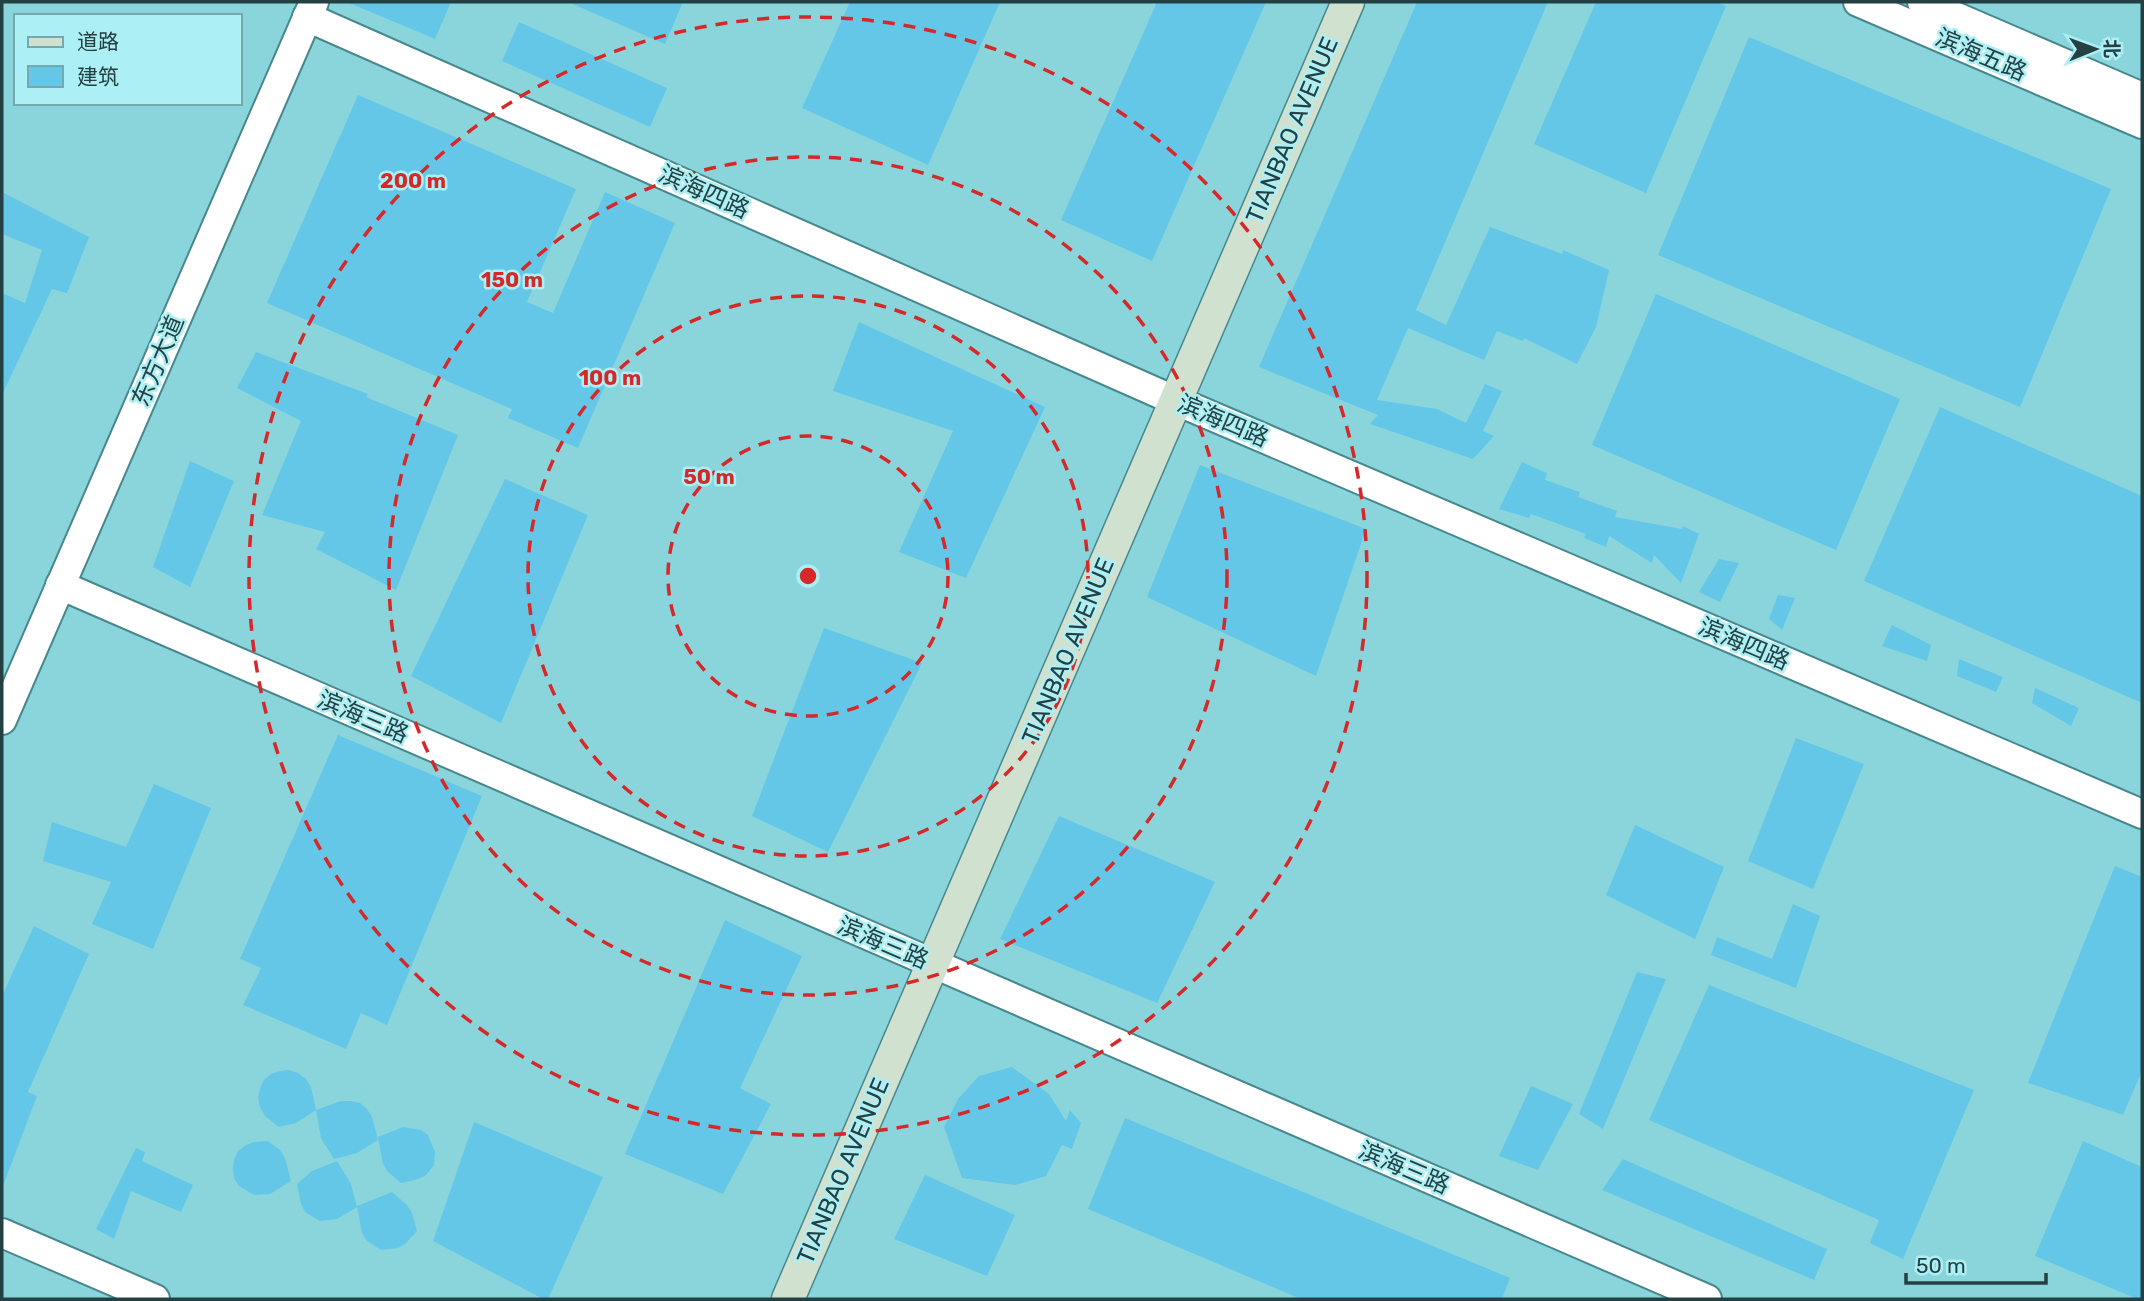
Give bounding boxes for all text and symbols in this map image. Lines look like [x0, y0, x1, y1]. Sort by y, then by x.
legend [14, 14, 242, 105]
north arrow [2060, 14, 2130, 84]
street label: 滨海五路 [1931, 23, 2031, 87]
text: 道路 [77, 29, 119, 54]
street label: TIANBAO AVENUE [1240, 33, 1344, 227]
text: 北 [2100, 39, 2123, 58]
text: 建筑 [77, 64, 119, 89]
street label: 滨海四路 [654, 160, 754, 224]
text: 200 m [380, 168, 446, 193]
text: 150 m [481, 267, 543, 292]
street label: 东方大道 [126, 311, 190, 411]
text: 100 m [579, 365, 641, 390]
street label: 滨海四路 [1173, 389, 1273, 453]
text: 50 m [683, 464, 735, 489]
street label: TIANBAO AVENUE [1016, 554, 1120, 748]
centre of rings [796, 564, 820, 588]
street label: 滨海四路 [1694, 612, 1794, 676]
street label: 滨海三路 [313, 685, 413, 749]
street label: 滨海三路 [833, 911, 933, 975]
street label: TIANBAO AVENUE [791, 1074, 895, 1268]
street label: 滨海三路 [1354, 1136, 1454, 1200]
scale bar [1906, 1242, 2046, 1286]
text: 50 m [1916, 1253, 1966, 1278]

